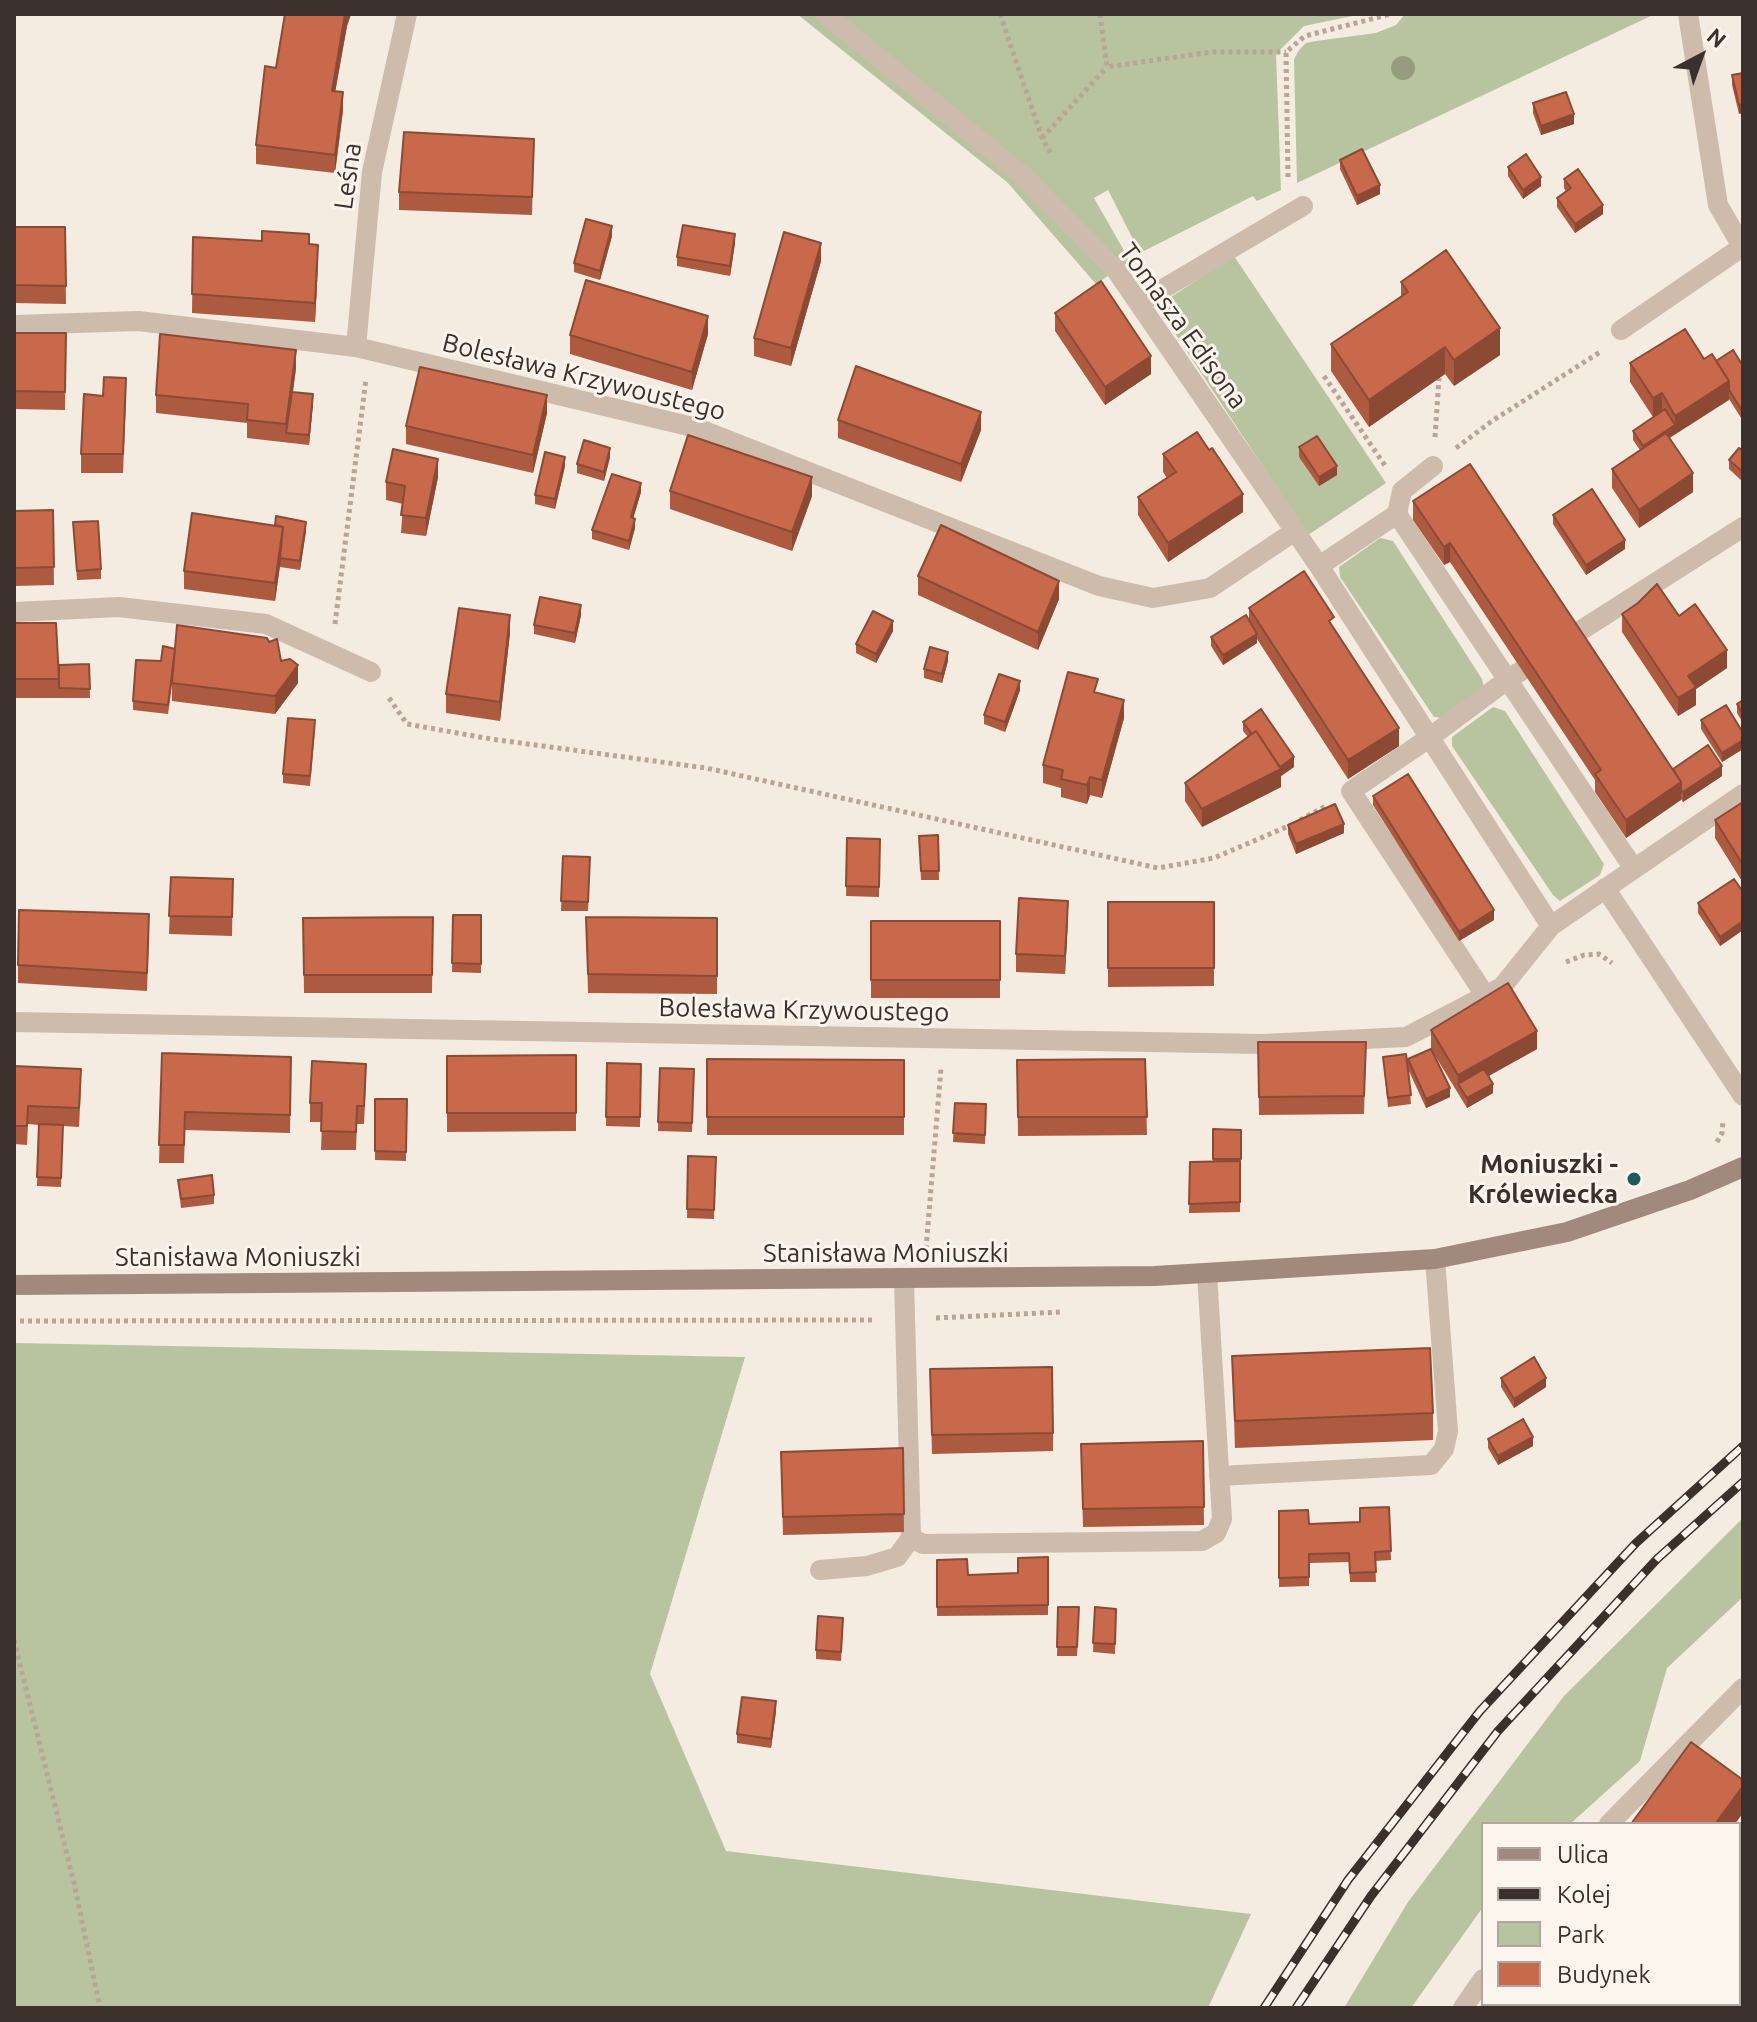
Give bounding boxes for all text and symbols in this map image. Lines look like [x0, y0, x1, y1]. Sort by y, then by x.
north arrow [1661, 16, 1741, 96]
text: N [1703, 23, 1731, 52]
street label: Leśna [328, 141, 368, 211]
street label: Tomasza Edisona [1112, 237, 1254, 415]
street label: Bolesława Krzywoustego [439, 327, 729, 427]
street label: Bolesława Krzywoustego [658, 992, 950, 1028]
place label: Moniuszki - Królewiecka [1468, 1148, 1618, 1210]
marker: Moniuszki - Królewiecka [1625, 1170, 1643, 1188]
street label: Stanisława Moniuszki [763, 1237, 1009, 1269]
street label: Stanisława Moniuszki [115, 1241, 361, 1273]
legend [1481, 1822, 1741, 2006]
text: Ulica [1557, 1841, 1609, 1868]
text: Kolej [1557, 1881, 1611, 1908]
text: Park [1557, 1921, 1605, 1948]
text: Budynek [1557, 1961, 1651, 1988]

